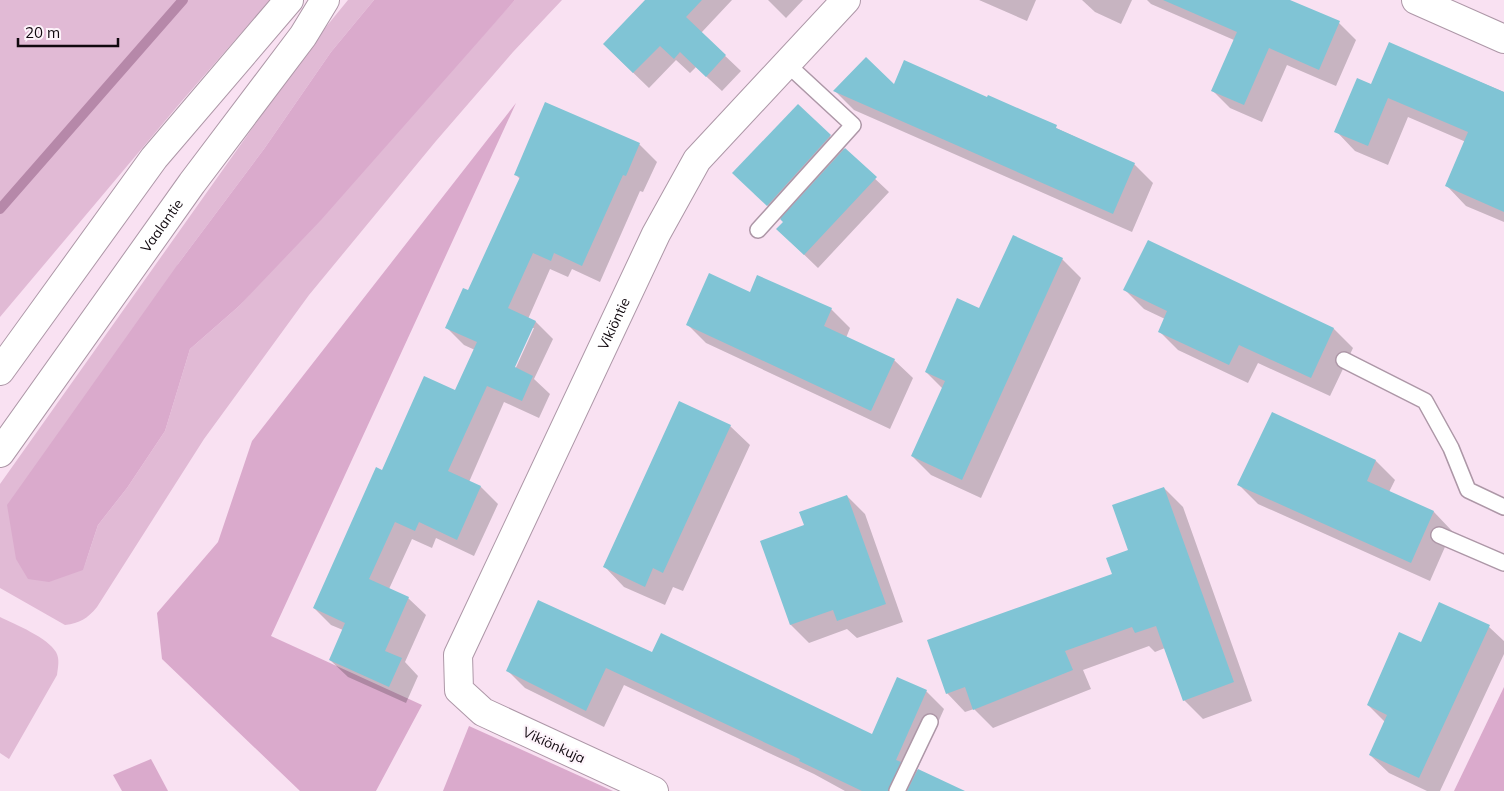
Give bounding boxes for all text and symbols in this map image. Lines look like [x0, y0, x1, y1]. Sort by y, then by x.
scale bar [18, 15, 118, 47]
text: 20 m [25, 23, 60, 42]
street label: Vaalantie [136, 195, 187, 256]
street label: Vikiöntie [594, 295, 634, 353]
street label: Vikiönkuja [520, 723, 588, 767]

